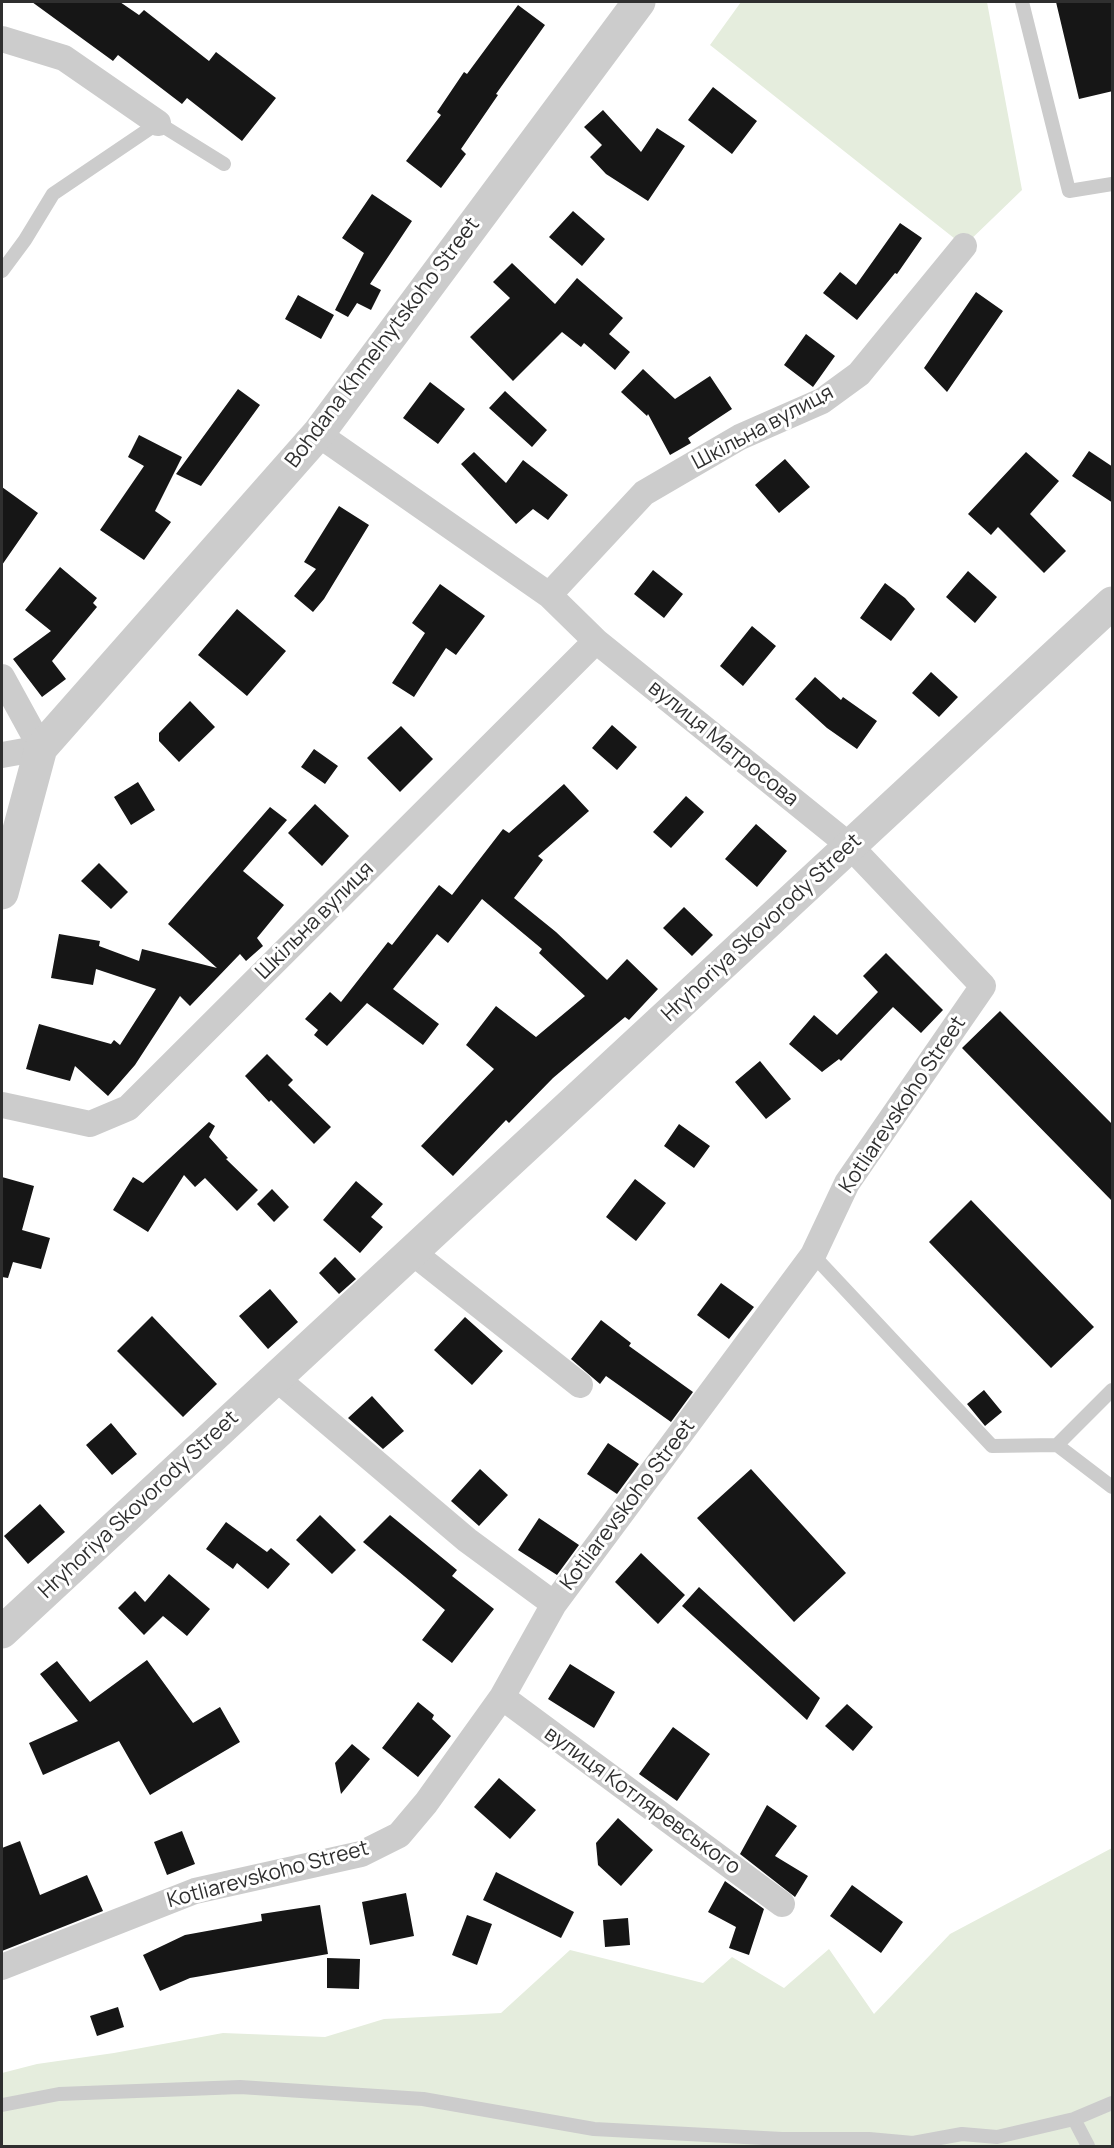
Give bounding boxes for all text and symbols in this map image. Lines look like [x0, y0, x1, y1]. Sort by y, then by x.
street label: Bohdana Khmelnytskoho Street [281, 213, 485, 473]
street label: Шкільна вулиця [688, 380, 838, 476]
street label: вулиця Матросова [643, 676, 803, 812]
street label: Hryhoriya Skovorody Street [657, 829, 867, 1027]
street label: Шкільна вулиця [251, 857, 379, 985]
street label: Kotliarevskoho Street [834, 1012, 972, 1198]
street label: Hryhoriya Skovorody Street [34, 1406, 244, 1604]
street label: Kotliarevskoho Street [555, 1414, 701, 1596]
street label: вулиця Котляревського [539, 1721, 745, 1881]
street label: Kotliarevskoho Street [164, 1836, 372, 1914]

